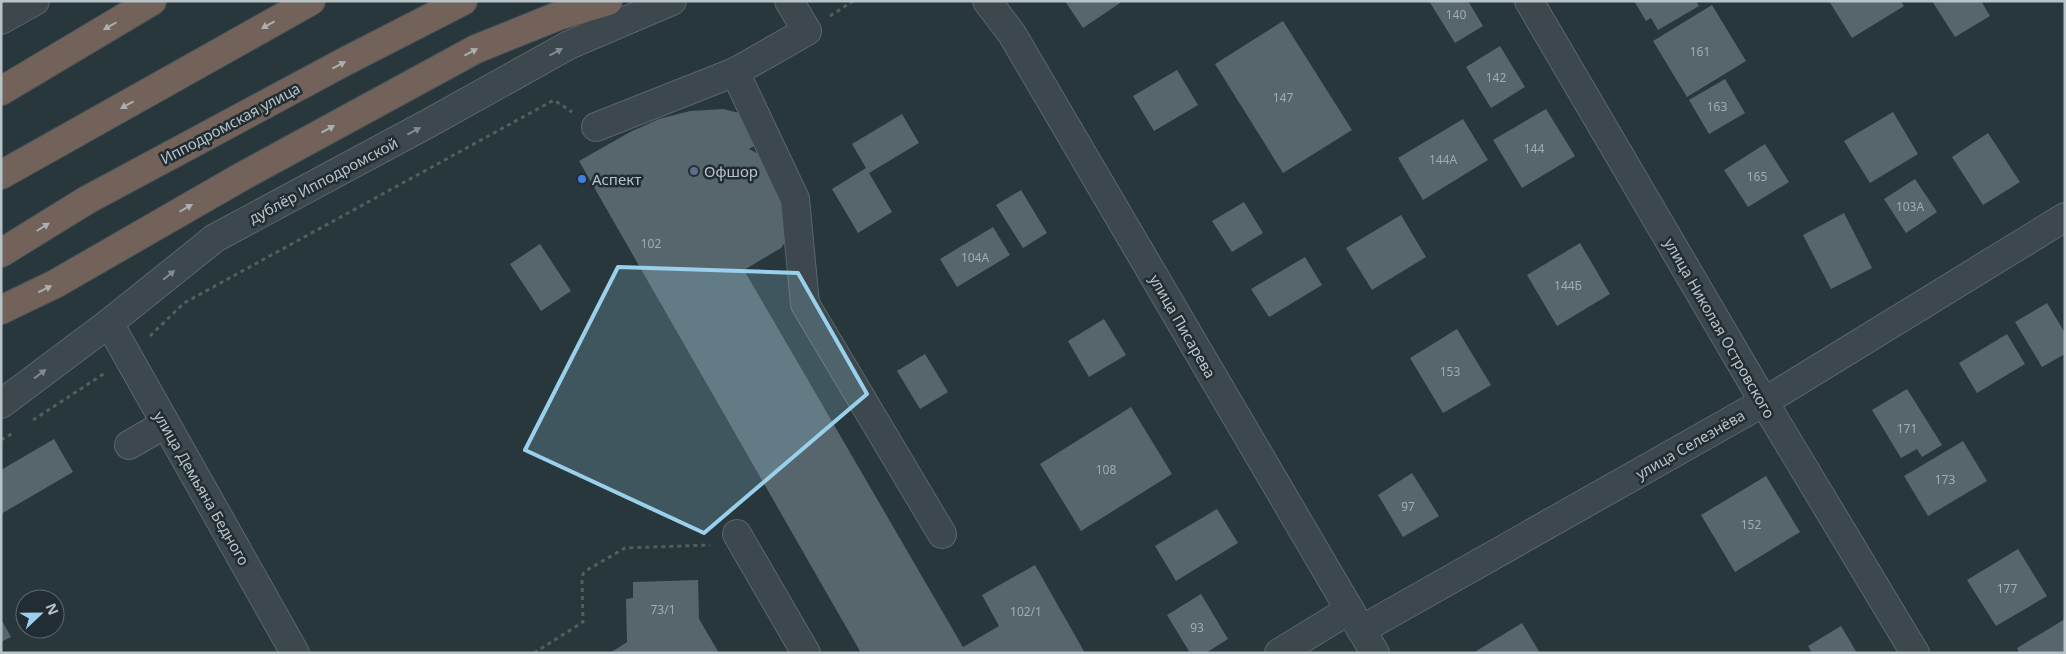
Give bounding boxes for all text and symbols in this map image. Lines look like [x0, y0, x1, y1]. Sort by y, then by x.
house number: 140 [1446, 6, 1466, 23]
one-way arrow [103, 21, 116, 30]
one-way arrow [261, 21, 276, 29]
house number: 161 [1690, 43, 1710, 60]
one-way arrow [464, 48, 478, 56]
one-way arrow [548, 48, 563, 56]
one-way arrow [331, 61, 346, 69]
house number: 142 [1486, 69, 1506, 86]
street label: Ипподромская улица [157, 78, 303, 168]
house number: 147 [1273, 89, 1293, 106]
house number: 163 [1707, 98, 1727, 115]
one-way arrow [120, 100, 133, 109]
one-way arrow [322, 125, 335, 134]
one-way arrow [406, 127, 421, 135]
street label: дублёр Ипподромской [245, 132, 401, 228]
house number: 144 [1524, 140, 1544, 157]
house number: 144А [1429, 151, 1457, 168]
place label: Офшор [704, 161, 758, 181]
marker: Офшор [688, 165, 700, 177]
house number: 165 [1747, 168, 1767, 185]
place label: Аспект [592, 169, 641, 189]
marker: Аспект [576, 173, 588, 185]
house number: 103А [1896, 198, 1924, 215]
one-way arrow [180, 204, 193, 213]
one-way arrow [36, 223, 49, 232]
street label: улица Николая Островского [1660, 234, 1780, 422]
house number: 102 [641, 235, 661, 252]
house number: 104А [961, 249, 989, 266]
one-way arrow [162, 269, 175, 280]
street label: улица Писарева [1145, 270, 1221, 382]
house number: 144Б [1554, 277, 1582, 294]
one-way arrow [38, 285, 52, 293]
house number: 153 [1440, 363, 1460, 380]
one-way arrow [33, 369, 46, 380]
street label: улица Селезнёва [1632, 405, 1748, 483]
street label: улица Демьяна Бедного [150, 407, 254, 569]
house number: 171 [1897, 420, 1917, 437]
house number: 108 [1096, 461, 1116, 478]
house number: 173 [1935, 471, 1955, 488]
house number: 97 [1401, 498, 1415, 515]
house number: 152 [1741, 516, 1761, 533]
house number: 177 [1997, 580, 2017, 597]
north arrow [15, 589, 65, 639]
text: N [42, 600, 63, 618]
house number: 73/1 [650, 601, 676, 618]
house number: 102/1 [1010, 603, 1042, 620]
house number: 93 [1190, 619, 1204, 636]

